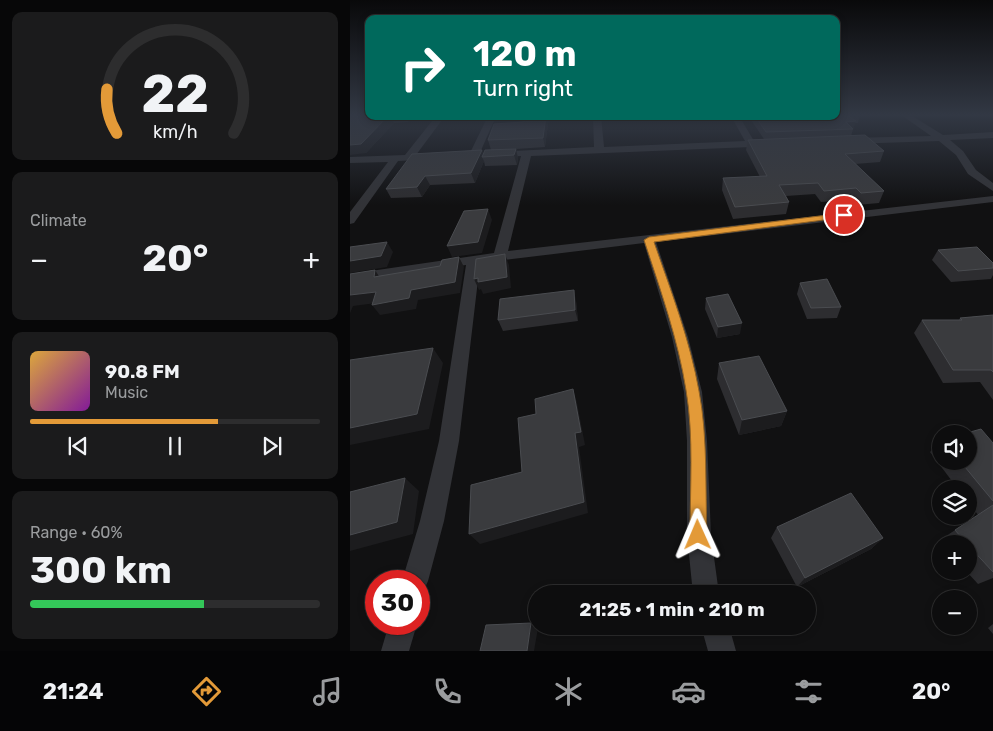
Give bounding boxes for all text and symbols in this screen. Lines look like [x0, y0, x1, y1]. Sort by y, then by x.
text: 120 m [473, 33, 576, 75]
icon: right [390, 35, 455, 100]
text: 22 [141, 63, 209, 125]
text: Turn right [473, 75, 573, 102]
text: km/h [153, 121, 197, 142]
pin [823, 194, 865, 236]
icon: arrive [830, 201, 858, 229]
text: Climate [30, 211, 87, 230]
text: 20° [142, 235, 208, 281]
text: − [30, 243, 48, 276]
text: + [303, 243, 320, 276]
text: 90.8 FM [105, 360, 180, 383]
text: Music [105, 383, 148, 402]
map controls [932, 425, 977, 635]
button: sound [932, 425, 977, 470]
icon: previous [64, 432, 92, 460]
icon: pause [161, 432, 189, 460]
icon: next [258, 432, 286, 460]
button: layers [932, 480, 977, 525]
position arrow [671, 508, 723, 560]
text: Range · 60% [30, 523, 123, 542]
button: + [932, 535, 977, 580]
text: 300 km [30, 547, 172, 593]
speed limit sign: 30 [365, 570, 430, 635]
button: − [932, 590, 977, 635]
text: 21:25 · 1 min · 210 m [579, 598, 765, 621]
icon: directions [189, 674, 224, 709]
icon: music [310, 674, 345, 709]
icon: phone [430, 674, 465, 709]
icon: climate [551, 674, 586, 709]
icon: car [671, 674, 706, 709]
icon: filters [791, 674, 826, 709]
text: 21:24 [43, 678, 104, 705]
text: 20° [912, 678, 950, 705]

